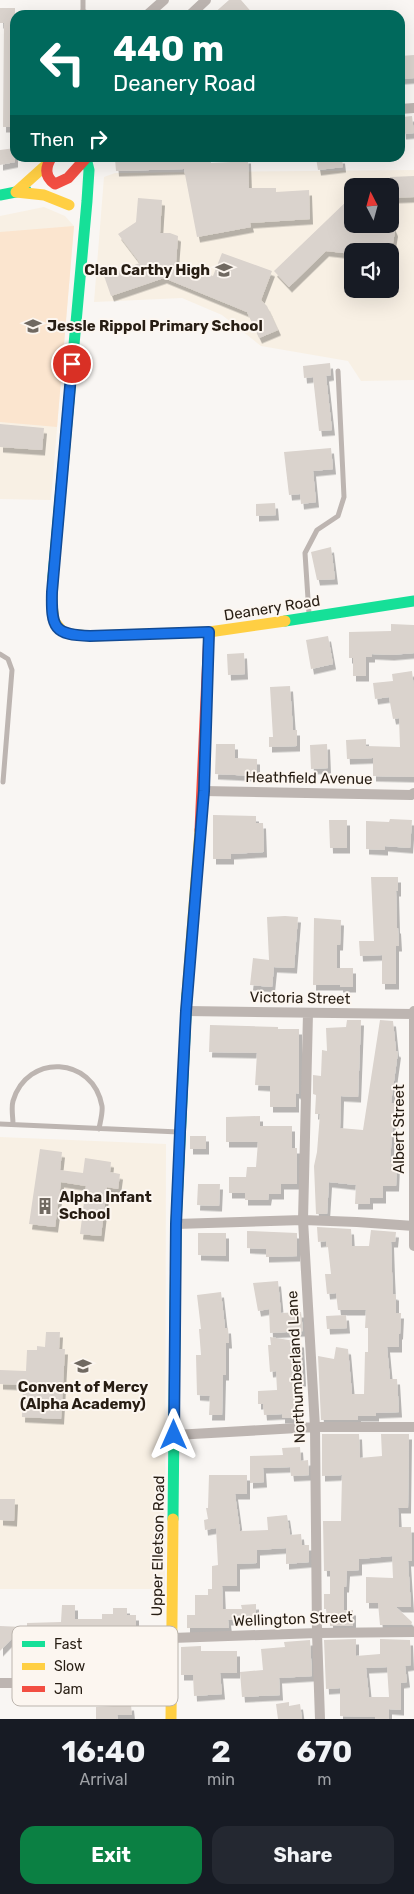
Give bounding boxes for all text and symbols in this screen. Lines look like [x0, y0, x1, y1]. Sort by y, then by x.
text: 440 m [113, 28, 224, 70]
icon: left [30, 30, 95, 95]
text: Deanery Road [113, 70, 256, 97]
icon: right [84, 125, 112, 153]
text: Then [30, 128, 74, 151]
north arrow [344, 178, 399, 232]
map controls [344, 178, 399, 298]
button: sound [344, 243, 399, 298]
school or university icon: Clan Carthy High [214, 260, 234, 280]
place label: Clan Carthy High [84, 261, 210, 279]
school or university icon: Jessle Rippol Primary School [23, 316, 43, 336]
place label: Jessle Rippol Primary School [47, 317, 263, 335]
pin [51, 343, 93, 385]
icon: arrive [58, 350, 86, 378]
street label: Deanery Road [223, 591, 321, 625]
street label: Heathfield Avenue [245, 768, 373, 788]
street label: Victoria Street [249, 988, 351, 1008]
street label: Albert Street [390, 1084, 408, 1174]
place label: Alpha Infant School [59, 1188, 152, 1223]
building icon: Alpha Infant School [35, 1196, 55, 1216]
street label: Northumberland Lane [283, 1290, 309, 1444]
school or university icon: Convent of Mercy (Alpha Academy) [73, 1356, 93, 1376]
place label: Convent of Mercy (Alpha Academy) [18, 1378, 148, 1413]
position arrow [147, 1408, 199, 1460]
street label: Upper Elletson Road [148, 1475, 168, 1617]
street label: Wellington Street [233, 1608, 353, 1630]
legend [12, 1626, 178, 1706]
text: Fast [54, 1636, 83, 1653]
text: Slow [54, 1658, 85, 1675]
text: Jam [54, 1681, 83, 1698]
text: 16:40 [62, 1734, 146, 1770]
text: 2 [211, 1734, 231, 1770]
text: 670 [296, 1734, 353, 1770]
text: Arrival [80, 1770, 128, 1789]
text: min [207, 1770, 235, 1789]
text: m [317, 1770, 332, 1789]
button: Exit [20, 1826, 202, 1884]
button: Share [212, 1826, 394, 1884]

